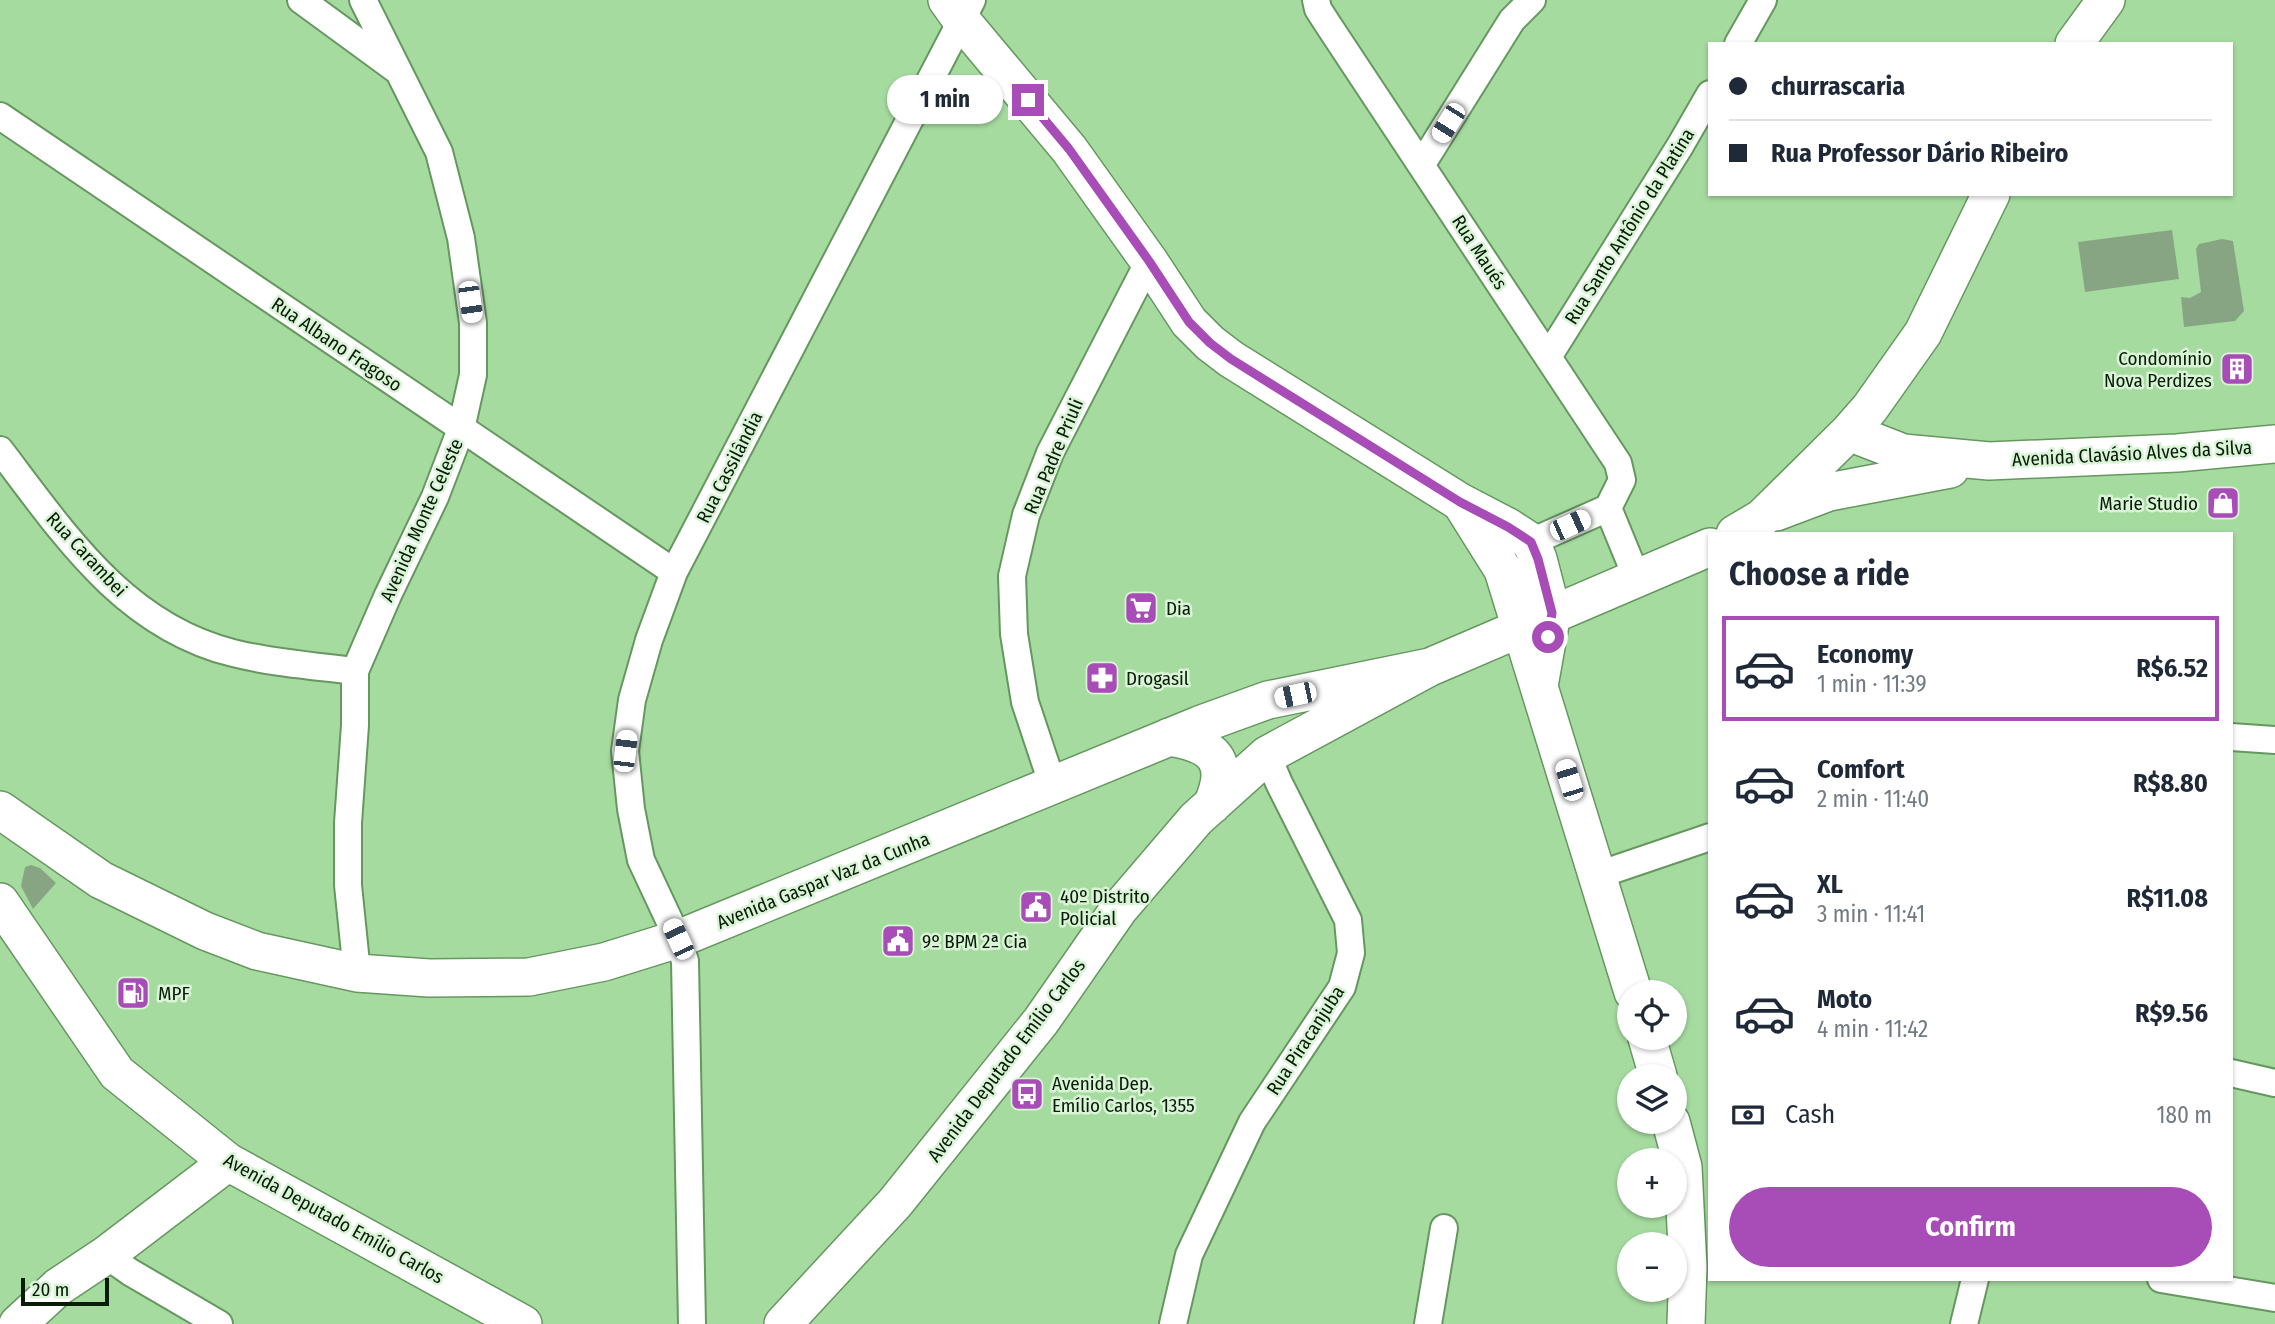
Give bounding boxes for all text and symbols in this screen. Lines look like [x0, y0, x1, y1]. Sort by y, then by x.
text: churrascaria [1771, 71, 1905, 102]
callout: 1 min [888, 76, 1004, 124]
route end [1012, 84, 1044, 116]
text: 1 min [920, 85, 970, 113]
car [1428, 100, 1469, 146]
street label: Rua Santo Antônio da Platina [1560, 124, 1699, 328]
text: Rua Professor Dário Ribeiro [1771, 138, 2068, 169]
street label: Rua Maués [1447, 211, 1512, 294]
car [457, 280, 484, 324]
street label: Rua Albano Fragoso [267, 292, 406, 397]
place label: Condomínio Nova Perdizes [2104, 347, 2212, 392]
building icon: Condomínio Nova Perdizes [2218, 350, 2256, 388]
street label: Rua Padre Priuli [1019, 395, 1088, 517]
street label: Rua Cassilândia [691, 408, 767, 527]
street label: Avenida Monte Celeste [375, 435, 468, 605]
street label: Avenida Clavásio Alves da Silva [2011, 436, 2253, 471]
shop icon: Marie Studio [2204, 484, 2242, 522]
place label: Marie Studio [2099, 492, 2198, 515]
street label: Rua Carambei [42, 507, 132, 601]
car [1547, 507, 1594, 543]
text: Choose a ride [1729, 555, 1910, 593]
supermarket icon: Dia [1122, 589, 1160, 627]
place label: Dia [1166, 597, 1191, 620]
route start [1532, 621, 1564, 653]
icon: car [1733, 637, 1796, 700]
text: Economy [1817, 639, 1913, 670]
text: R$6.52 [2136, 653, 2208, 684]
pharmacy icon: Drogasil [1083, 659, 1121, 697]
place label: Drogasil [1126, 667, 1189, 690]
text: 1 min · 11:39 [1817, 670, 1927, 698]
car [1273, 680, 1318, 710]
car [613, 729, 638, 773]
icon: car [1733, 752, 1796, 815]
text: Comfort [1817, 754, 1905, 785]
car [1553, 757, 1586, 803]
text: R$8.80 [2133, 768, 2208, 799]
text: 2 min · 11:40 [1817, 785, 1929, 813]
street label: Avenida Gaspar Vaz da Cunha [713, 827, 933, 934]
icon: car [1733, 867, 1796, 930]
text: XL [1817, 869, 1843, 900]
text: R$11.08 [2127, 883, 2208, 914]
place label: 40º Distrito Policial [1060, 885, 1150, 930]
public building icon: 40º Distrito Policial [1017, 888, 1055, 926]
text: 3 min · 11:41 [1817, 900, 1925, 928]
car [660, 916, 697, 962]
public building icon: 9º BPM 2ª Cia [879, 922, 917, 960]
place label: 9º BPM 2ª Cia [922, 930, 1027, 953]
street label: Avenida Deputado Emílio Carlos [923, 954, 1090, 1166]
fuel station icon: MPF [114, 974, 152, 1012]
map controls [1617, 980, 1687, 1302]
button: locate [1617, 980, 1687, 1050]
street label: Rua Piracanjuba [1262, 981, 1349, 1099]
place label: MPF [158, 982, 190, 1005]
icon: car [1733, 982, 1796, 1045]
text: Moto [1817, 984, 1872, 1015]
text: R$9.56 [2135, 998, 2208, 1029]
text: 4 min · 11:42 [1817, 1015, 1928, 1043]
button: layers [1617, 1064, 1687, 1134]
place label: Avenida Dep. Emílio Carlos, 1355 [1052, 1072, 1195, 1117]
bus stop icon: Avenida Dep. Emílio Carlos, 1355 [1008, 1075, 1046, 1113]
icon: cash [1729, 1096, 1767, 1134]
text: Cash [1785, 1099, 1835, 1130]
text: 180 m [2156, 1101, 2212, 1129]
street label: Avenida Deputado Emílio Carlos [220, 1148, 448, 1289]
button: + [1617, 1148, 1687, 1218]
button: Confirm [1729, 1187, 2212, 1267]
button: − [1617, 1232, 1687, 1302]
scale bar [21, 1275, 108, 1307]
text: 20 m [32, 1278, 69, 1301]

